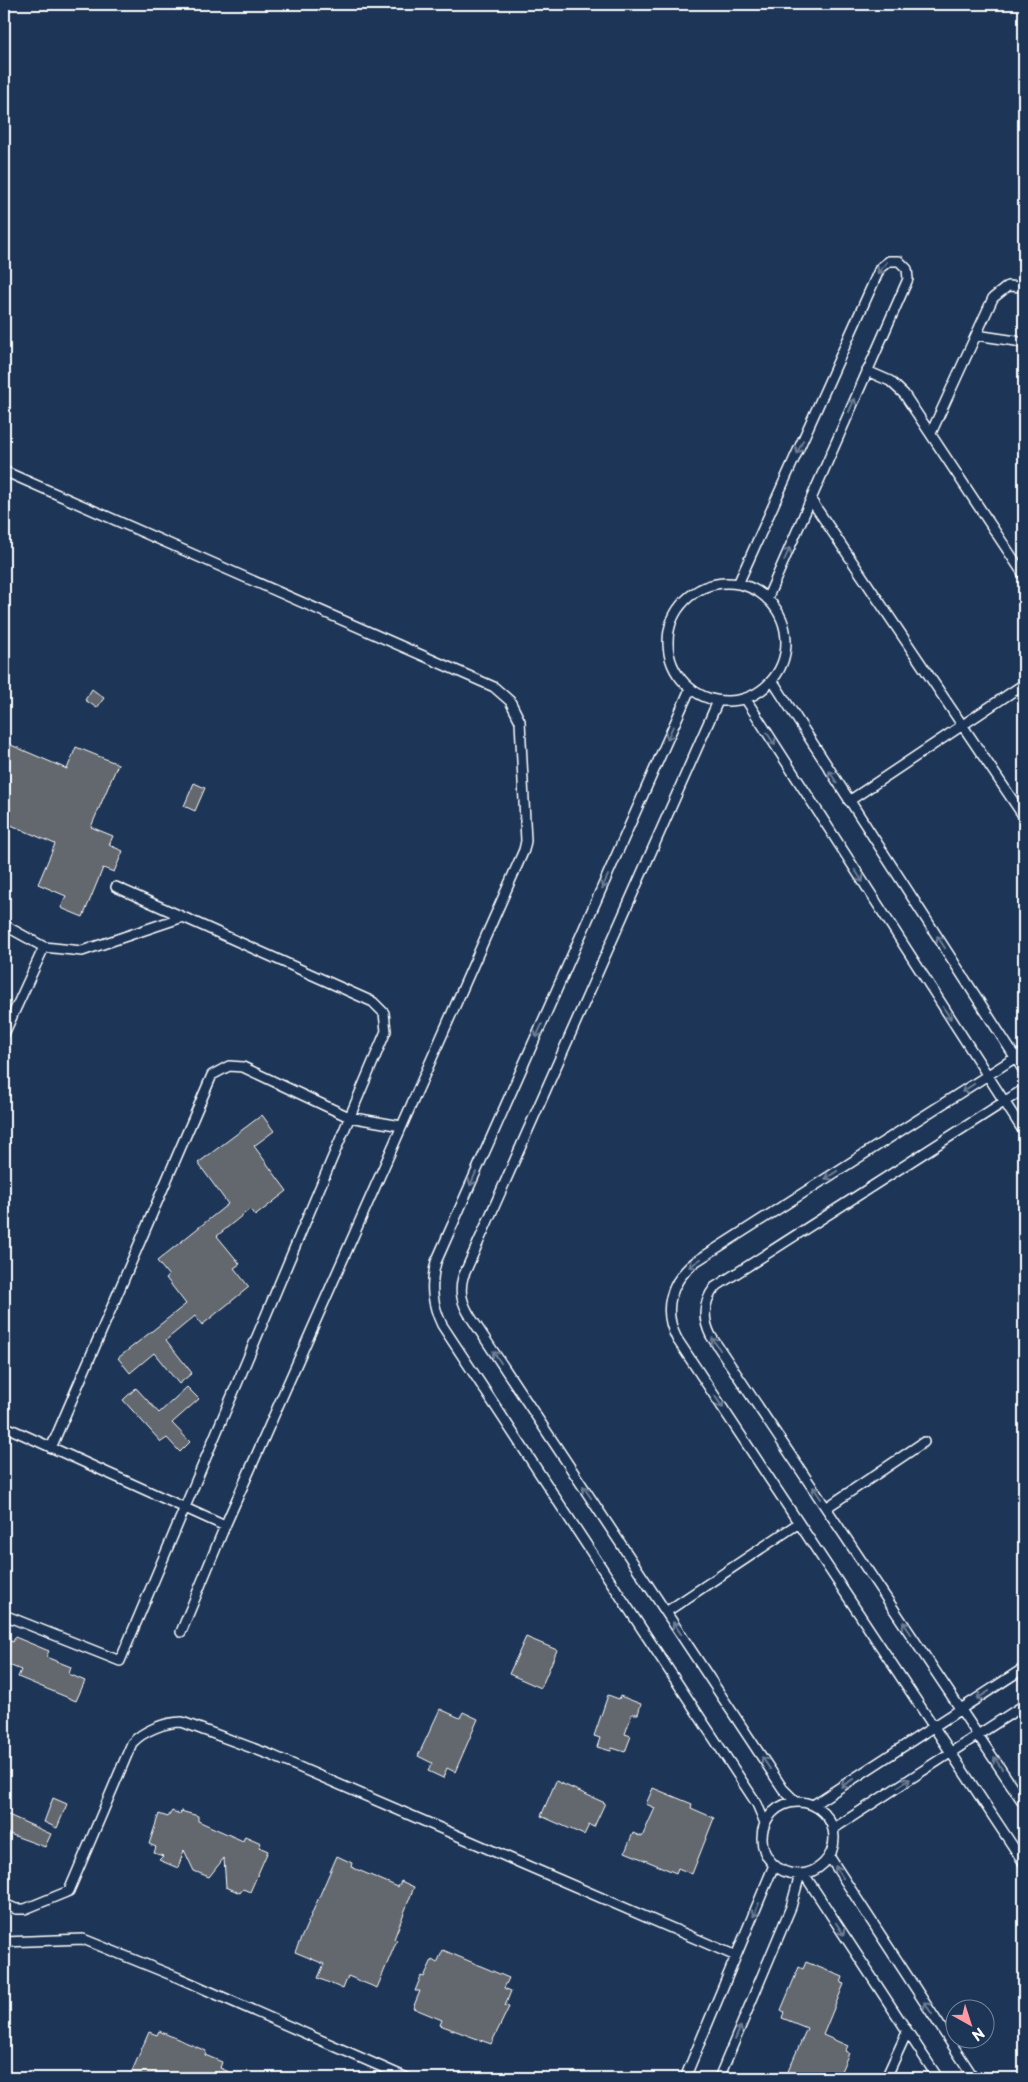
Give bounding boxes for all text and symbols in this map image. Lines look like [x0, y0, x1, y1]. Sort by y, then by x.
one-way arrow [877, 262, 888, 275]
one-way arrow [848, 398, 858, 413]
one-way arrow [794, 439, 804, 454]
one-way arrow [782, 547, 792, 562]
one-way arrow [665, 725, 675, 740]
one-way arrow [766, 732, 776, 746]
one-way arrow [828, 770, 838, 784]
one-way arrow [854, 869, 864, 883]
one-way arrow [599, 874, 609, 889]
one-way arrow [935, 936, 945, 950]
one-way arrow [942, 1005, 952, 1019]
one-way arrow [533, 1023, 543, 1038]
one-way arrow [962, 1083, 976, 1093]
one-way arrow [467, 1171, 477, 1186]
one-way arrow [825, 1171, 839, 1181]
one-way arrow [688, 1258, 702, 1268]
one-way arrow [711, 1337, 721, 1351]
one-way arrow [492, 1350, 502, 1364]
one-way arrow [714, 1395, 724, 1409]
one-way arrow [582, 1486, 592, 1500]
one-way arrow [812, 1487, 822, 1501]
one-way arrow [671, 1621, 681, 1635]
one-way arrow [902, 1621, 913, 1635]
one-way arrow [977, 1690, 991, 1700]
one-way arrow [761, 1757, 771, 1771]
one-way arrow [993, 1757, 1003, 1771]
one-way arrow [840, 1778, 854, 1788]
one-way arrow [896, 1778, 910, 1788]
one-way arrow [834, 1865, 845, 1879]
one-way arrow [750, 1902, 760, 1917]
one-way arrow [835, 1922, 846, 1936]
north arrow [946, 2000, 996, 2050]
one-way arrow [923, 2001, 933, 2015]
text: N [968, 2023, 989, 2046]
one-way arrow [734, 2026, 743, 2041]

